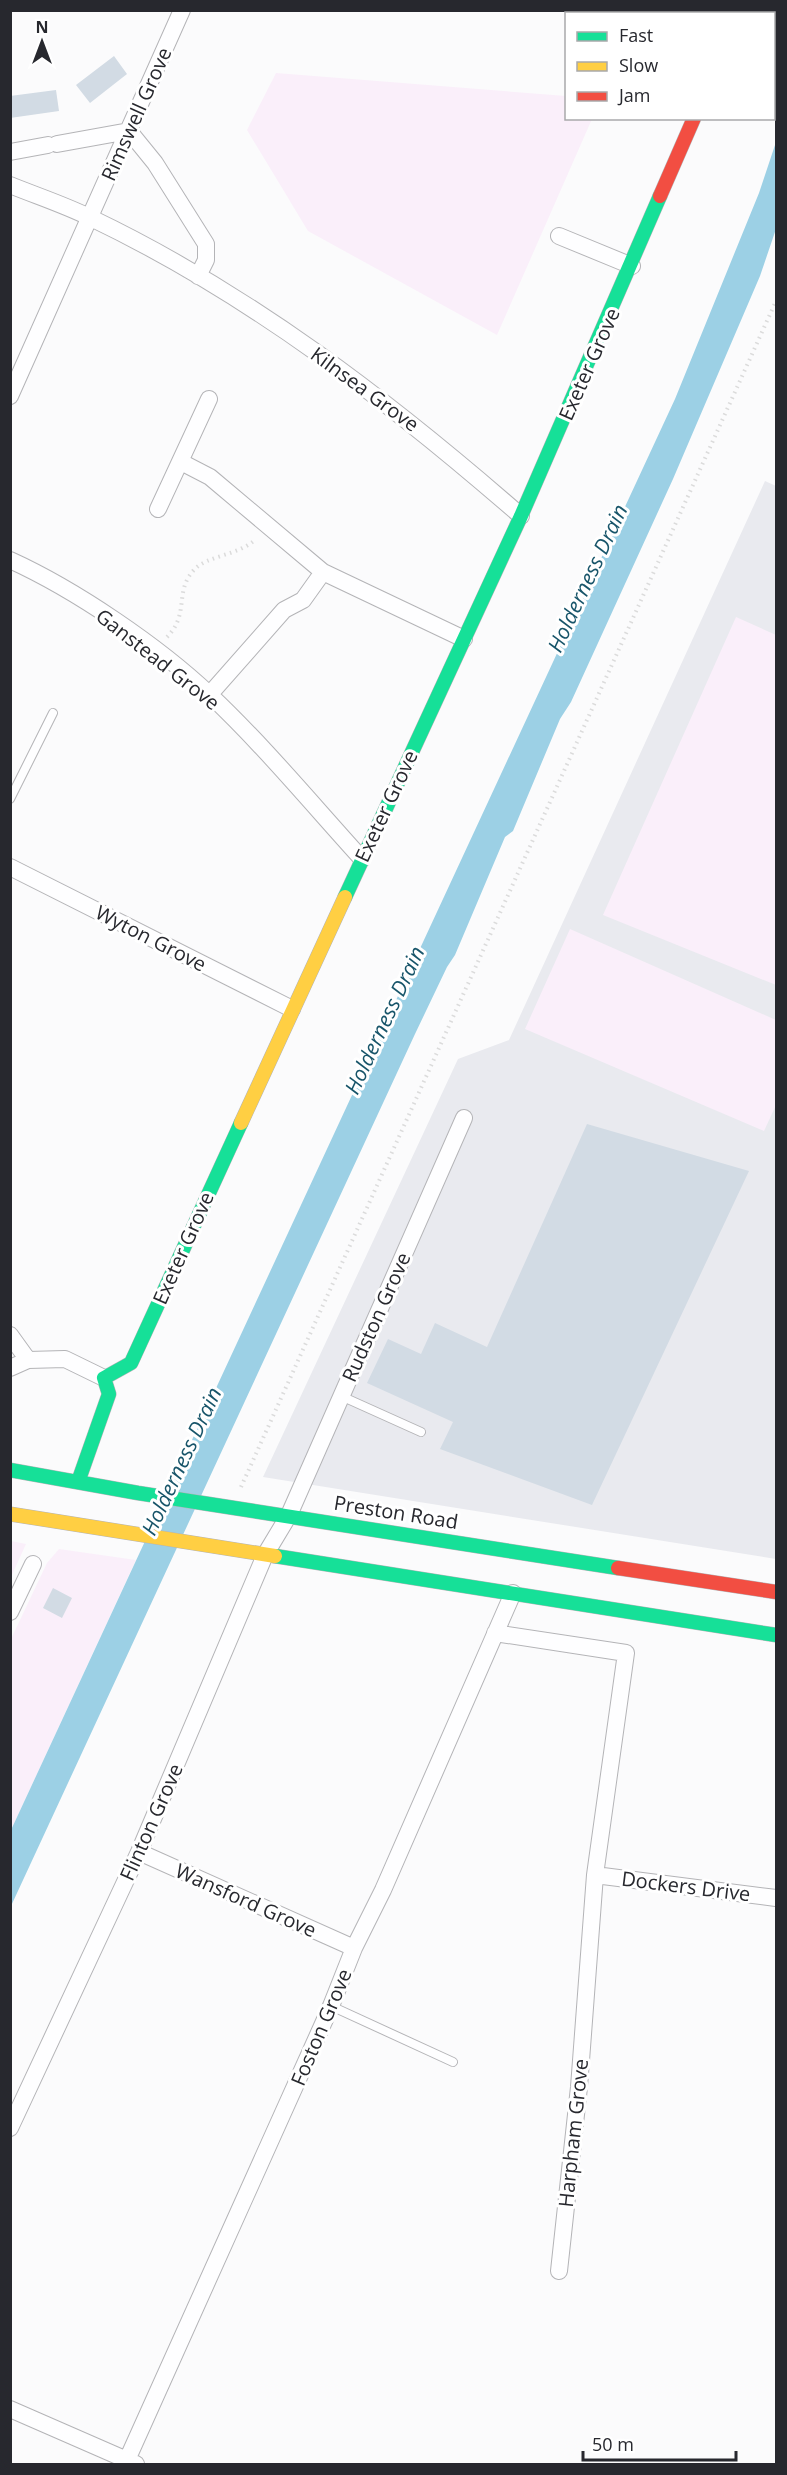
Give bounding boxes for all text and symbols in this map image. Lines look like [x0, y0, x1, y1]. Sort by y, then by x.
north arrow [12, 12, 72, 72]
legend [565, 12, 775, 120]
text: N [35, 16, 49, 38]
text: Fast [619, 23, 653, 47]
street label: Rimswell Grove [94, 43, 178, 185]
text: Slow [619, 53, 658, 77]
text: Jam [617, 83, 651, 107]
street label: Exeter Grove [552, 303, 626, 425]
street label: Kilnsea Grove [305, 341, 425, 437]
water label: Holderness Drain [540, 500, 634, 656]
street label: Ganstead Grove [90, 602, 226, 716]
street label: Exeter Grove [348, 746, 424, 866]
street label: Wyton Grove [91, 898, 211, 978]
water label: Holderness Drain [337, 942, 431, 1098]
street label: Exeter Grove [146, 1187, 220, 1309]
street label: Rudston Grove [335, 1248, 417, 1386]
water label: Holderness Drain [134, 1383, 228, 1539]
street label: Preston Road [332, 1489, 460, 1535]
street label: Flinton Grove [113, 1759, 189, 1885]
street label: Wansford Grove [171, 1857, 321, 1943]
street label: Dockers Drive [620, 1865, 752, 1907]
street label: Foston Grove [284, 1964, 358, 2090]
street label: Harpham Grove [552, 2057, 594, 2209]
scale bar [583, 2424, 736, 2462]
text: 50 m [592, 2432, 634, 2456]

